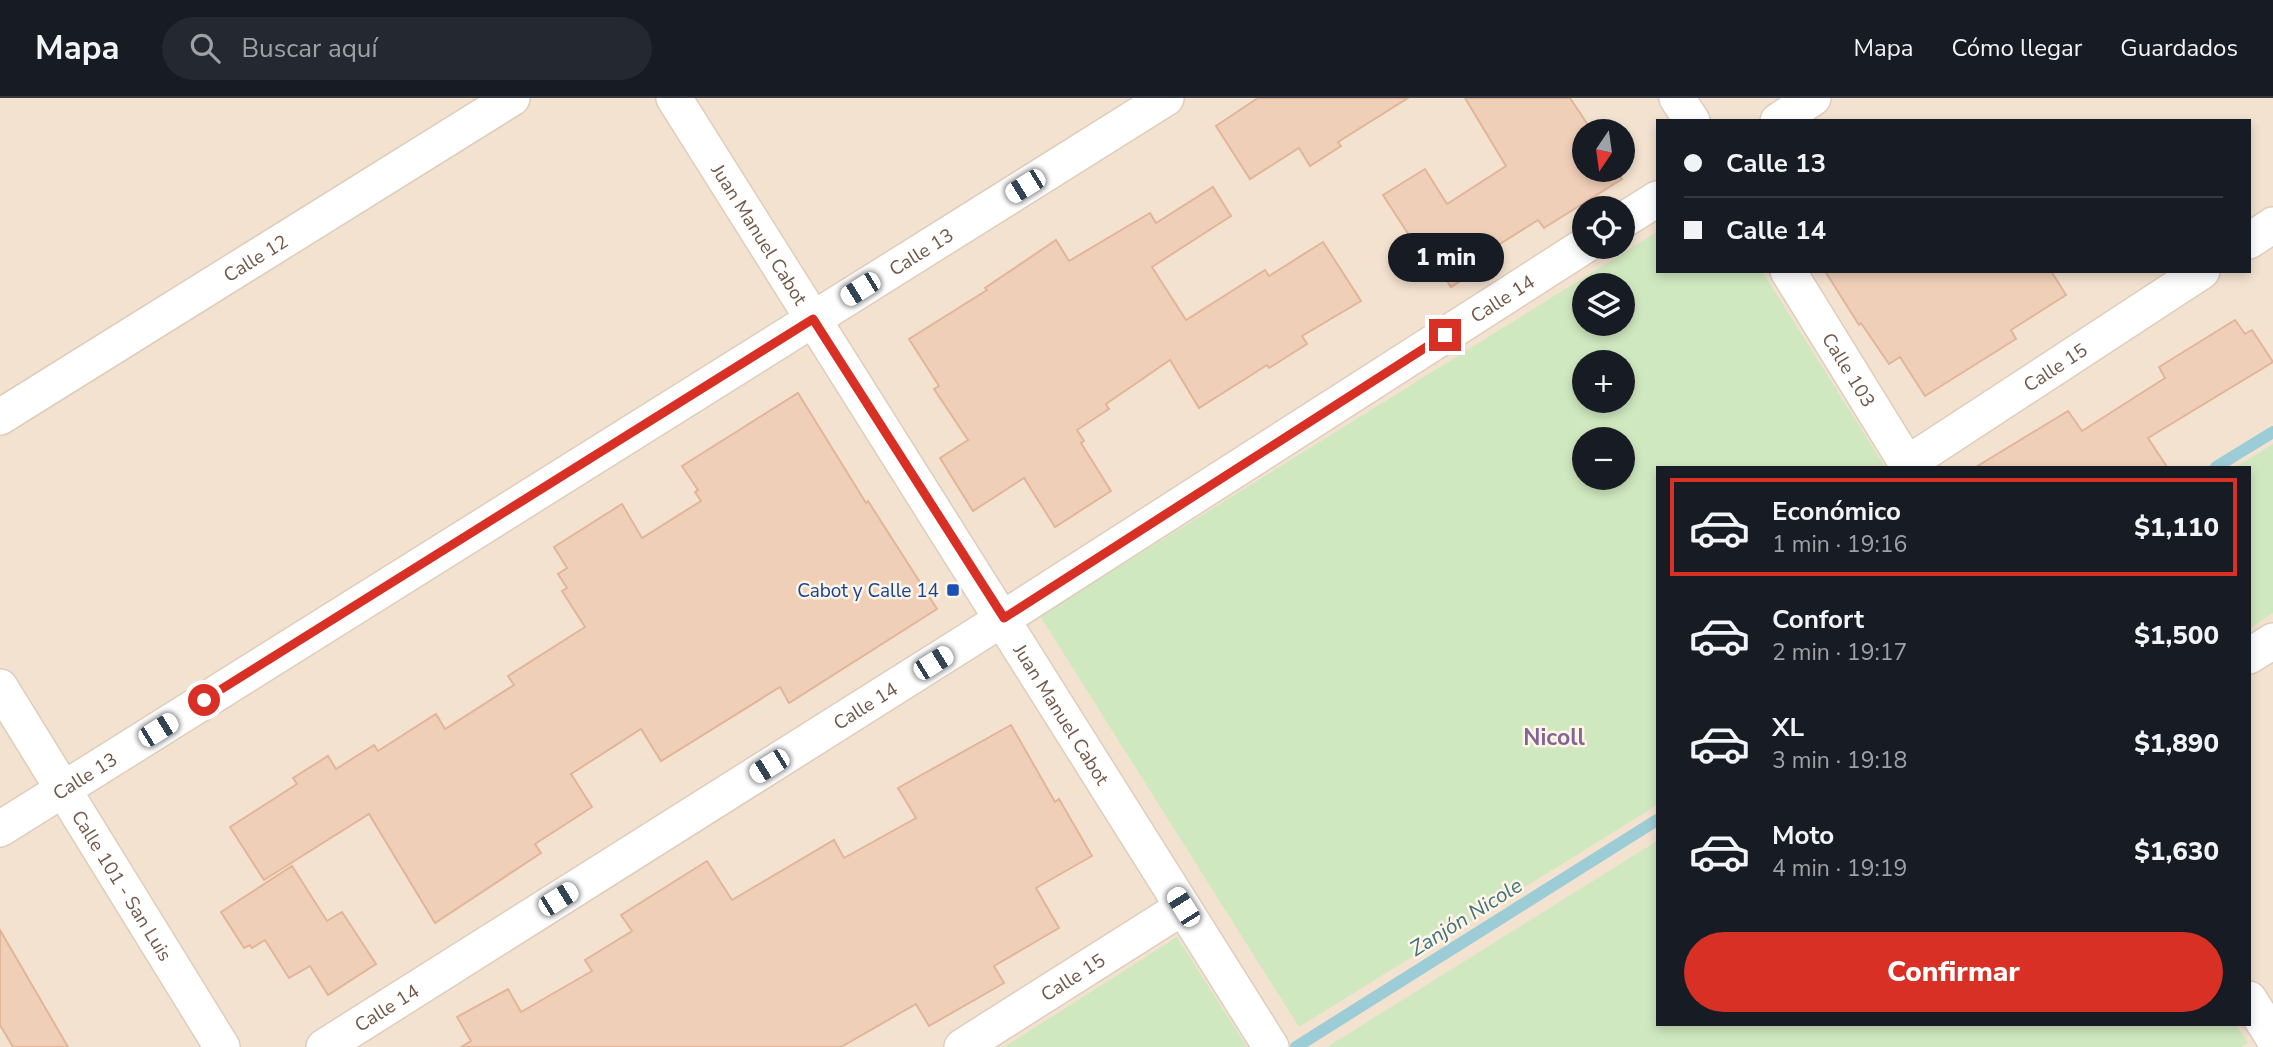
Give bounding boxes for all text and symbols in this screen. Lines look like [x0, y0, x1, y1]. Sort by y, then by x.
search box [162, 17, 652, 80]
text: Mapa [35, 26, 120, 71]
icon: search [186, 29, 224, 67]
text: Buscar aquí [242, 31, 377, 66]
text: Mapa [1853, 32, 1913, 64]
text: Cómo llegar [1951, 32, 2082, 64]
text: Guardados [2120, 32, 2238, 64]
north arrow [1572, 119, 1634, 182]
map controls [1572, 119, 1635, 490]
text: Calle 13 [1726, 146, 1826, 181]
street label: Juan Manuel Cabot [704, 159, 813, 310]
car [1002, 166, 1049, 206]
button: locate [1572, 196, 1635, 259]
text: Calle 14 [1726, 213, 1826, 248]
street label: Calle 13 [884, 222, 959, 282]
street label: Calle 12 [219, 229, 293, 289]
callout: 1 min [1387, 233, 1503, 282]
text: 1 min [1416, 242, 1476, 273]
car [837, 269, 884, 309]
street label: Calle 14 [1466, 269, 1540, 329]
button: layers [1572, 273, 1635, 336]
route end [1429, 319, 1461, 351]
street label: Calle 103 [1815, 328, 1881, 412]
street label: Calle 15 [2019, 337, 2093, 398]
button: + [1572, 350, 1635, 413]
button: − [1572, 427, 1635, 490]
text: Económico [1772, 494, 1901, 529]
icon: car [1688, 496, 1751, 559]
text: $1,110 [2134, 510, 2219, 545]
text: 1 min · 19:16 [1772, 529, 1907, 560]
place label: Cabot y Calle 14 [797, 578, 939, 604]
marker: Cabot y Calle 14 [945, 582, 961, 598]
text: Confort [1772, 602, 1864, 637]
icon: car [1688, 604, 1751, 667]
text: $1,500 [2134, 618, 2219, 653]
text: 2 min · 19:17 [1772, 637, 1907, 668]
street label: Juan Manuel Cabot [1006, 638, 1115, 790]
car [910, 643, 957, 683]
street label: Calle 14 [829, 676, 903, 736]
route start [188, 684, 220, 716]
car [135, 710, 182, 750]
text: XL [1772, 710, 1804, 745]
icon: car [1688, 712, 1751, 775]
district label: Nicoll [1523, 722, 1585, 753]
text: $1,890 [2134, 726, 2219, 761]
text: 3 min · 19:18 [1772, 745, 1907, 776]
car [746, 746, 793, 786]
street label: Calle 13 [48, 747, 122, 807]
street label: Calle 101 - San Luis [65, 806, 178, 966]
text: Moto [1772, 818, 1834, 853]
icon: car [1688, 820, 1751, 883]
text: $1,630 [2134, 834, 2219, 869]
text: 4 min · 19:19 [1772, 853, 1907, 884]
water label: Zanjón Nicole [1404, 871, 1528, 963]
car [535, 879, 582, 919]
car [1163, 884, 1204, 930]
button: Confirmar [1684, 932, 2223, 1012]
street label: Calle 15 [1036, 948, 1110, 1008]
street label: Calle 14 [350, 978, 424, 1038]

